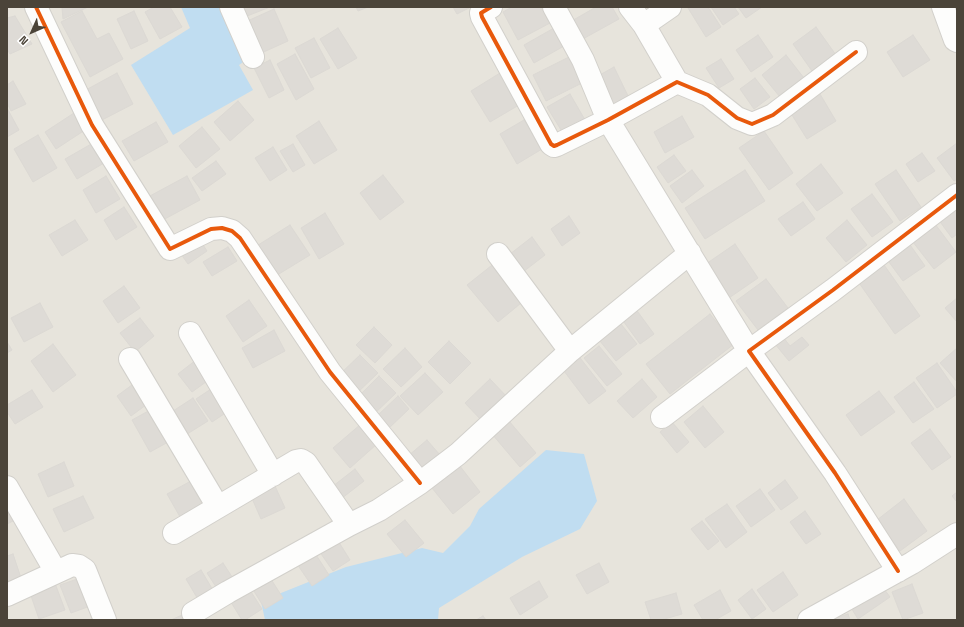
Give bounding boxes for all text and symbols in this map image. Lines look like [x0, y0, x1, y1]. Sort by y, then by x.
north arrow [12, 12, 52, 52]
text: N [16, 33, 31, 48]

